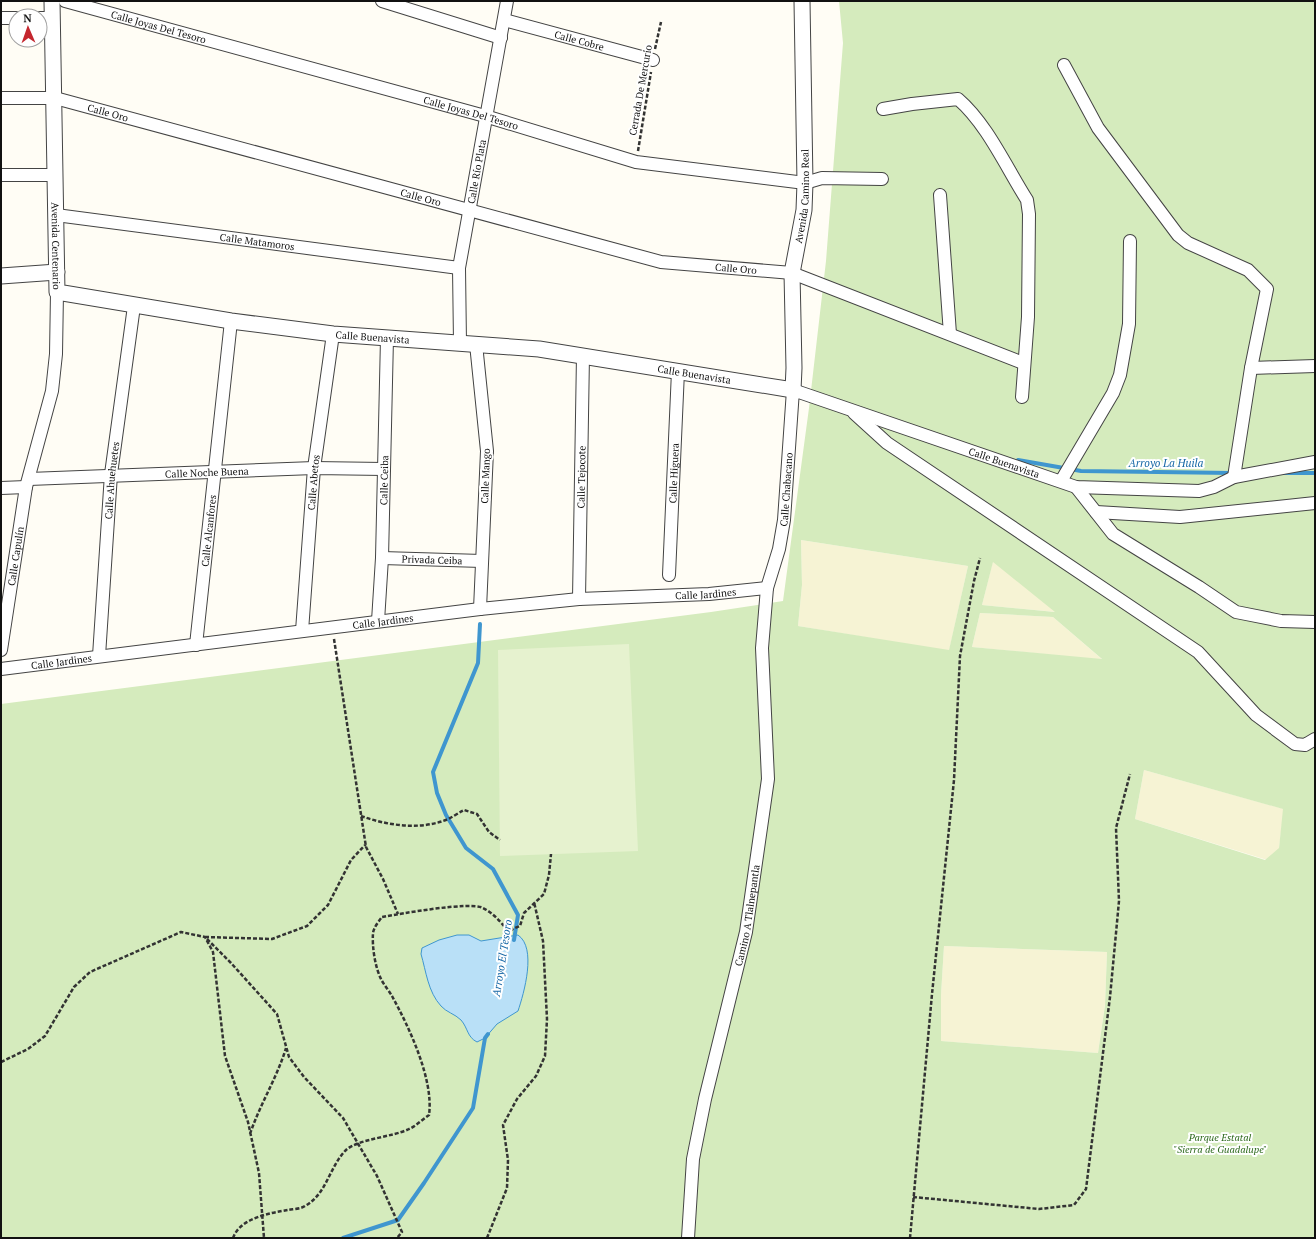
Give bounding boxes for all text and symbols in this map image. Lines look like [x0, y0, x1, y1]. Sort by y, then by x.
north arrow [8, 8, 48, 48]
street label: Calle Joyas Del Tesoro [109, 8, 208, 46]
text: N [23, 11, 33, 25]
street label: Calle Cobre [553, 28, 606, 54]
street label: Cerrada De Mercurio [626, 43, 655, 136]
street label: Calle Joyas Del Tesoro [422, 93, 520, 133]
street label: Calle Oro [86, 101, 130, 125]
street label: Calle Río Plata [465, 138, 489, 205]
street label: Avenida Camino Real [792, 149, 812, 244]
street label: Calle Oro [399, 186, 443, 209]
street label: Avenida Centenario [48, 202, 63, 290]
street label: Calle Matamoros [219, 231, 295, 253]
street label: Calle Oro [715, 261, 758, 277]
street label: Calle Buenavista [335, 328, 410, 347]
street label: Calle Buenavista [656, 362, 732, 387]
street label: Calle Ahuehuetes [102, 441, 122, 520]
street label: Calle Higuera [666, 443, 682, 504]
street label: Calle Buenavista [967, 445, 1041, 481]
street label: Calle Tejocote [574, 446, 589, 508]
street label: Calle Mango [478, 448, 493, 504]
street label: Calle Chabacano [777, 452, 796, 528]
street label: Calle Abetos [305, 454, 323, 511]
street label: Calle Ceiba [377, 455, 391, 505]
water label: Arroyo La Huila [1128, 456, 1204, 470]
street label: Calle Noche Buena [165, 465, 249, 481]
street label: Calle Alcanfores [198, 494, 219, 567]
street label: Calle Capulín [5, 526, 27, 587]
street label: Privada Ceiba [401, 553, 463, 567]
street label: Calle Jardines [675, 585, 737, 602]
street label: Calle Jardines [352, 611, 414, 632]
street label: Calle Jardines [30, 652, 93, 672]
street label: Camino A Tlalnepantla [732, 864, 763, 967]
water label: Arroyo El Tesoro [489, 918, 515, 999]
park label: Parque Estatal "Sierra de Guadalupe" [1174, 1131, 1266, 1156]

